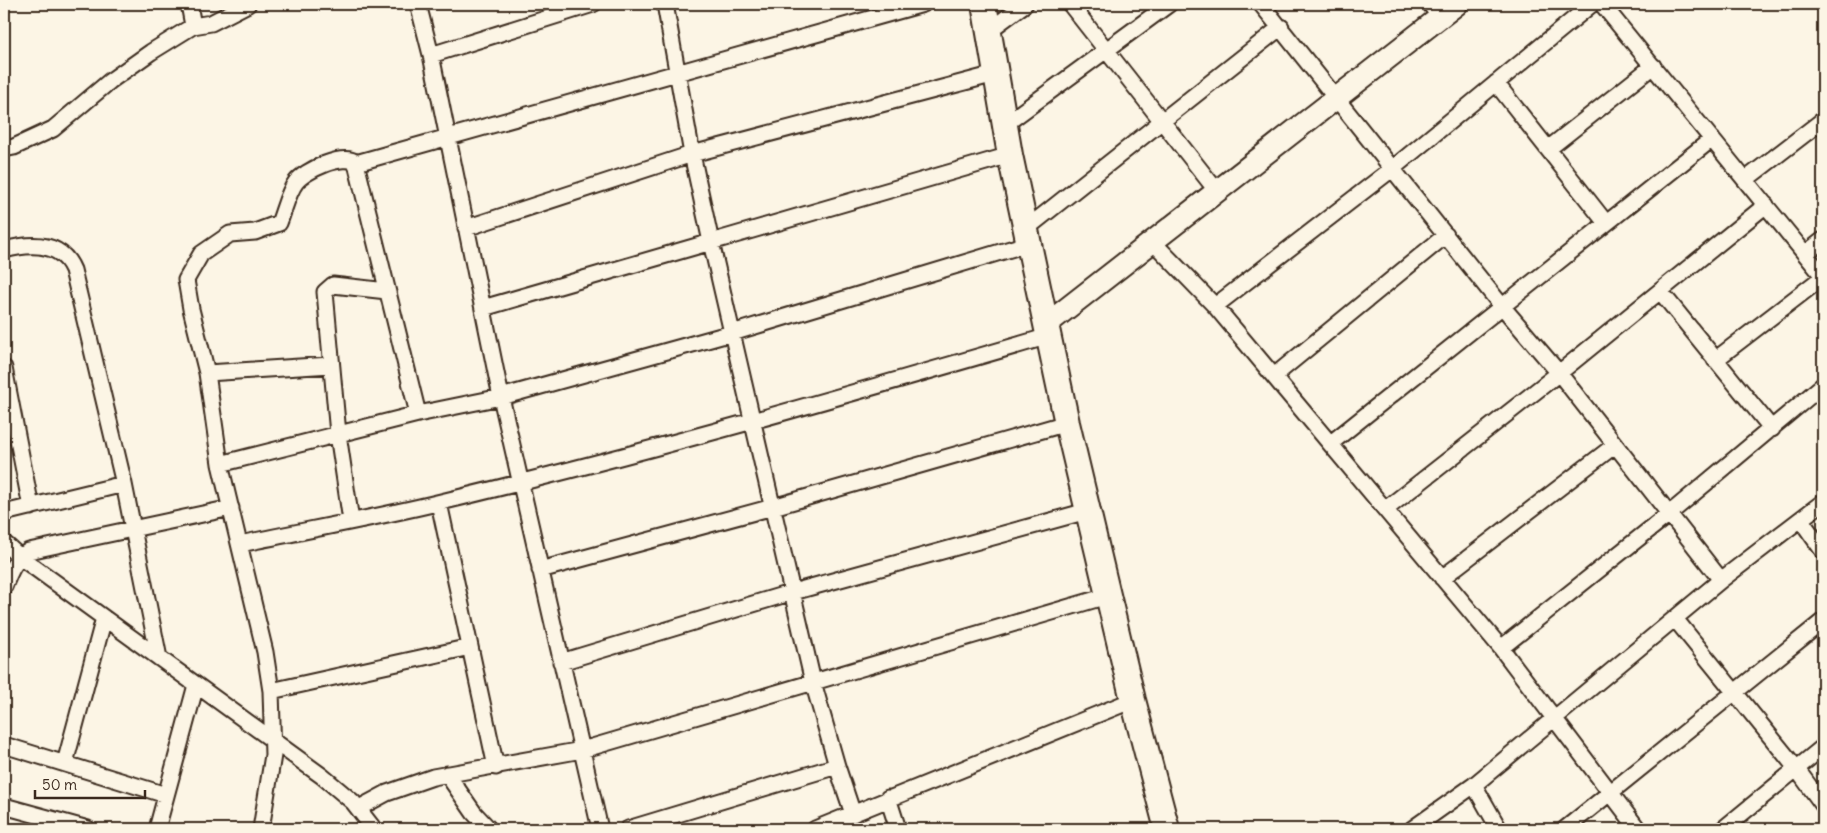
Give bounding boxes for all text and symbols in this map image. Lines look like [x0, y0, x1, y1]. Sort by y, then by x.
scale bar [35, 768, 145, 800]
text: 50 m [42, 775, 77, 794]

